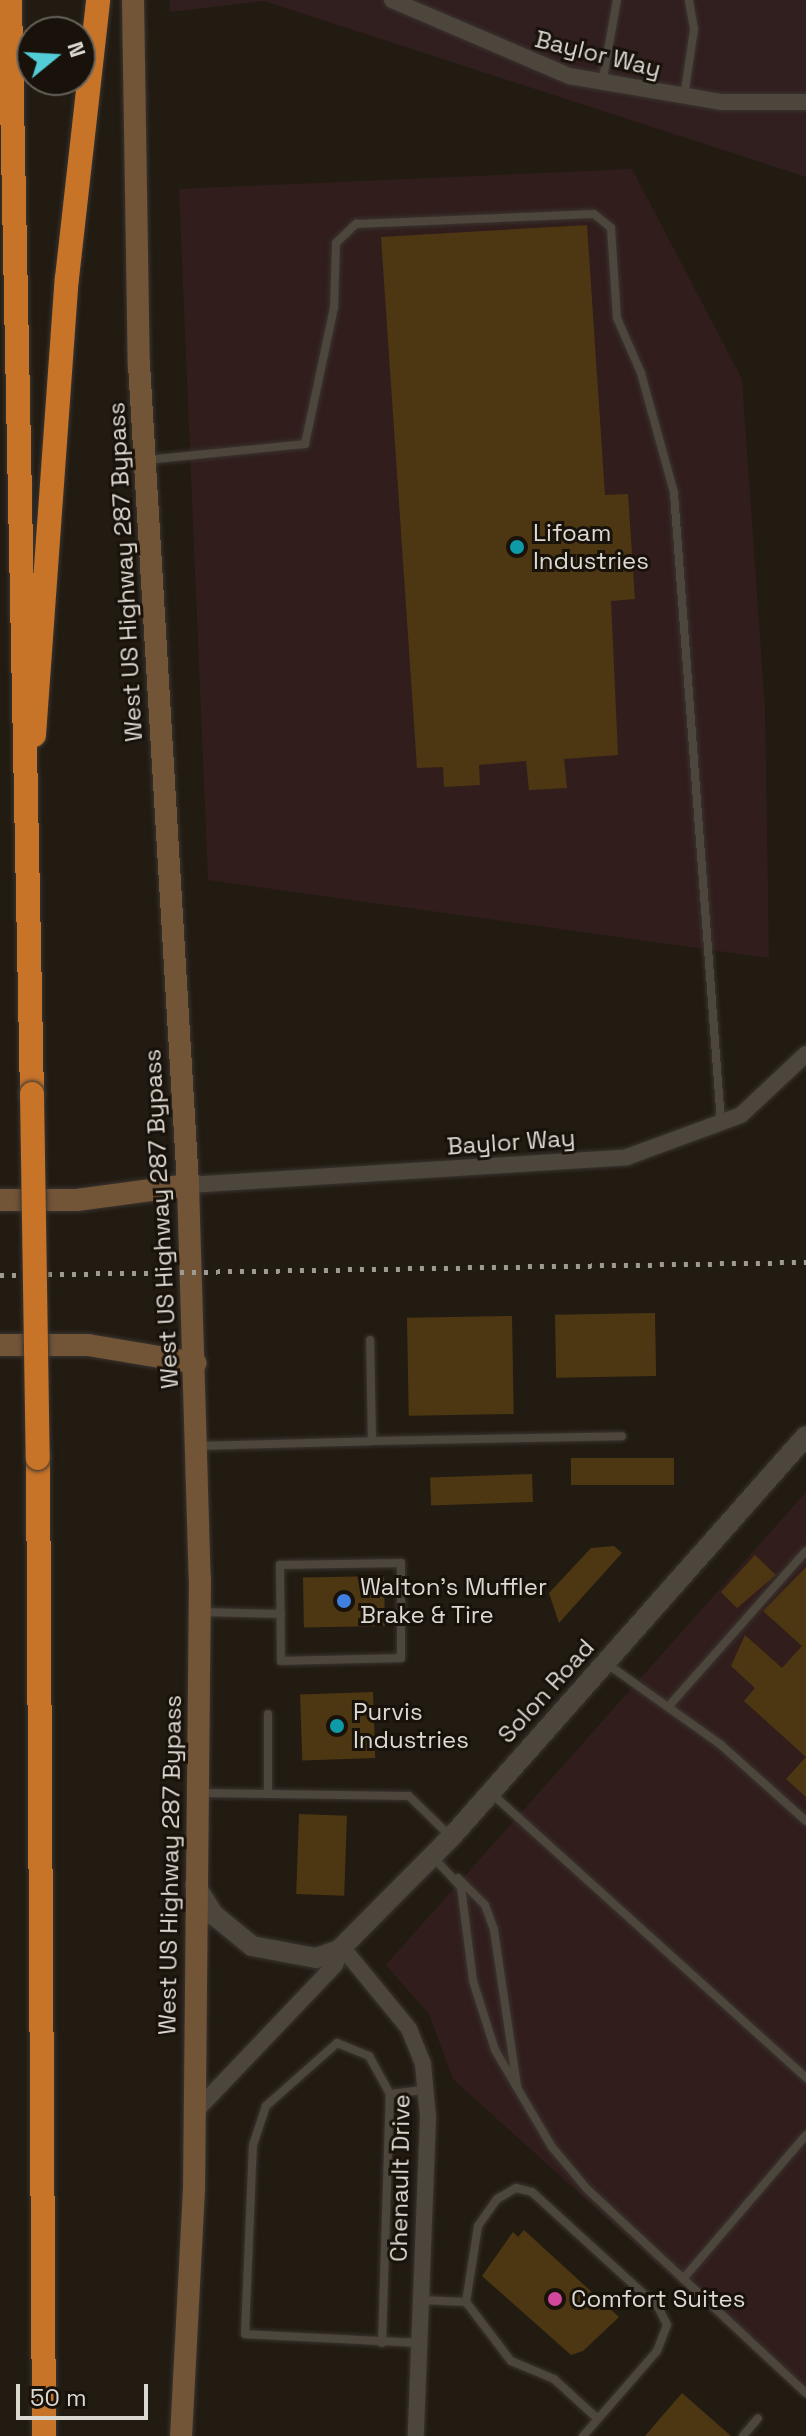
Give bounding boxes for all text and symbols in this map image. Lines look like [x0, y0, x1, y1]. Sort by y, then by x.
north arrow [16, 16, 96, 96]
street label: Baylor Way [532, 24, 664, 84]
text: N [61, 38, 93, 61]
street label: West US Highway 287 Bypass [102, 401, 148, 743]
place label: Lifoam Industries [533, 519, 649, 575]
marker: Lifoam Industries [508, 538, 526, 556]
street label: West US Highway 287 Bypass [138, 1048, 184, 1390]
street label: Baylor Way [446, 1123, 576, 1161]
place label: Walton's Muffler Brake & Tire [360, 1573, 547, 1629]
marker: Walton's Muffler Brake & Tire [335, 1592, 353, 1610]
street label: Solon Road [492, 1633, 600, 1749]
street label: West US Highway 287 Bypass [153, 1695, 187, 2035]
place label: Purvis Industries [353, 1698, 469, 1754]
marker: Purvis Industries [328, 1717, 346, 1735]
street label: Chenault Drive [384, 2094, 416, 2262]
place label: Comfort Suites [571, 2285, 745, 2313]
marker: Comfort Suites [546, 2290, 564, 2308]
scale bar [20, 2368, 152, 2418]
text: 50 m [30, 2382, 87, 2413]

